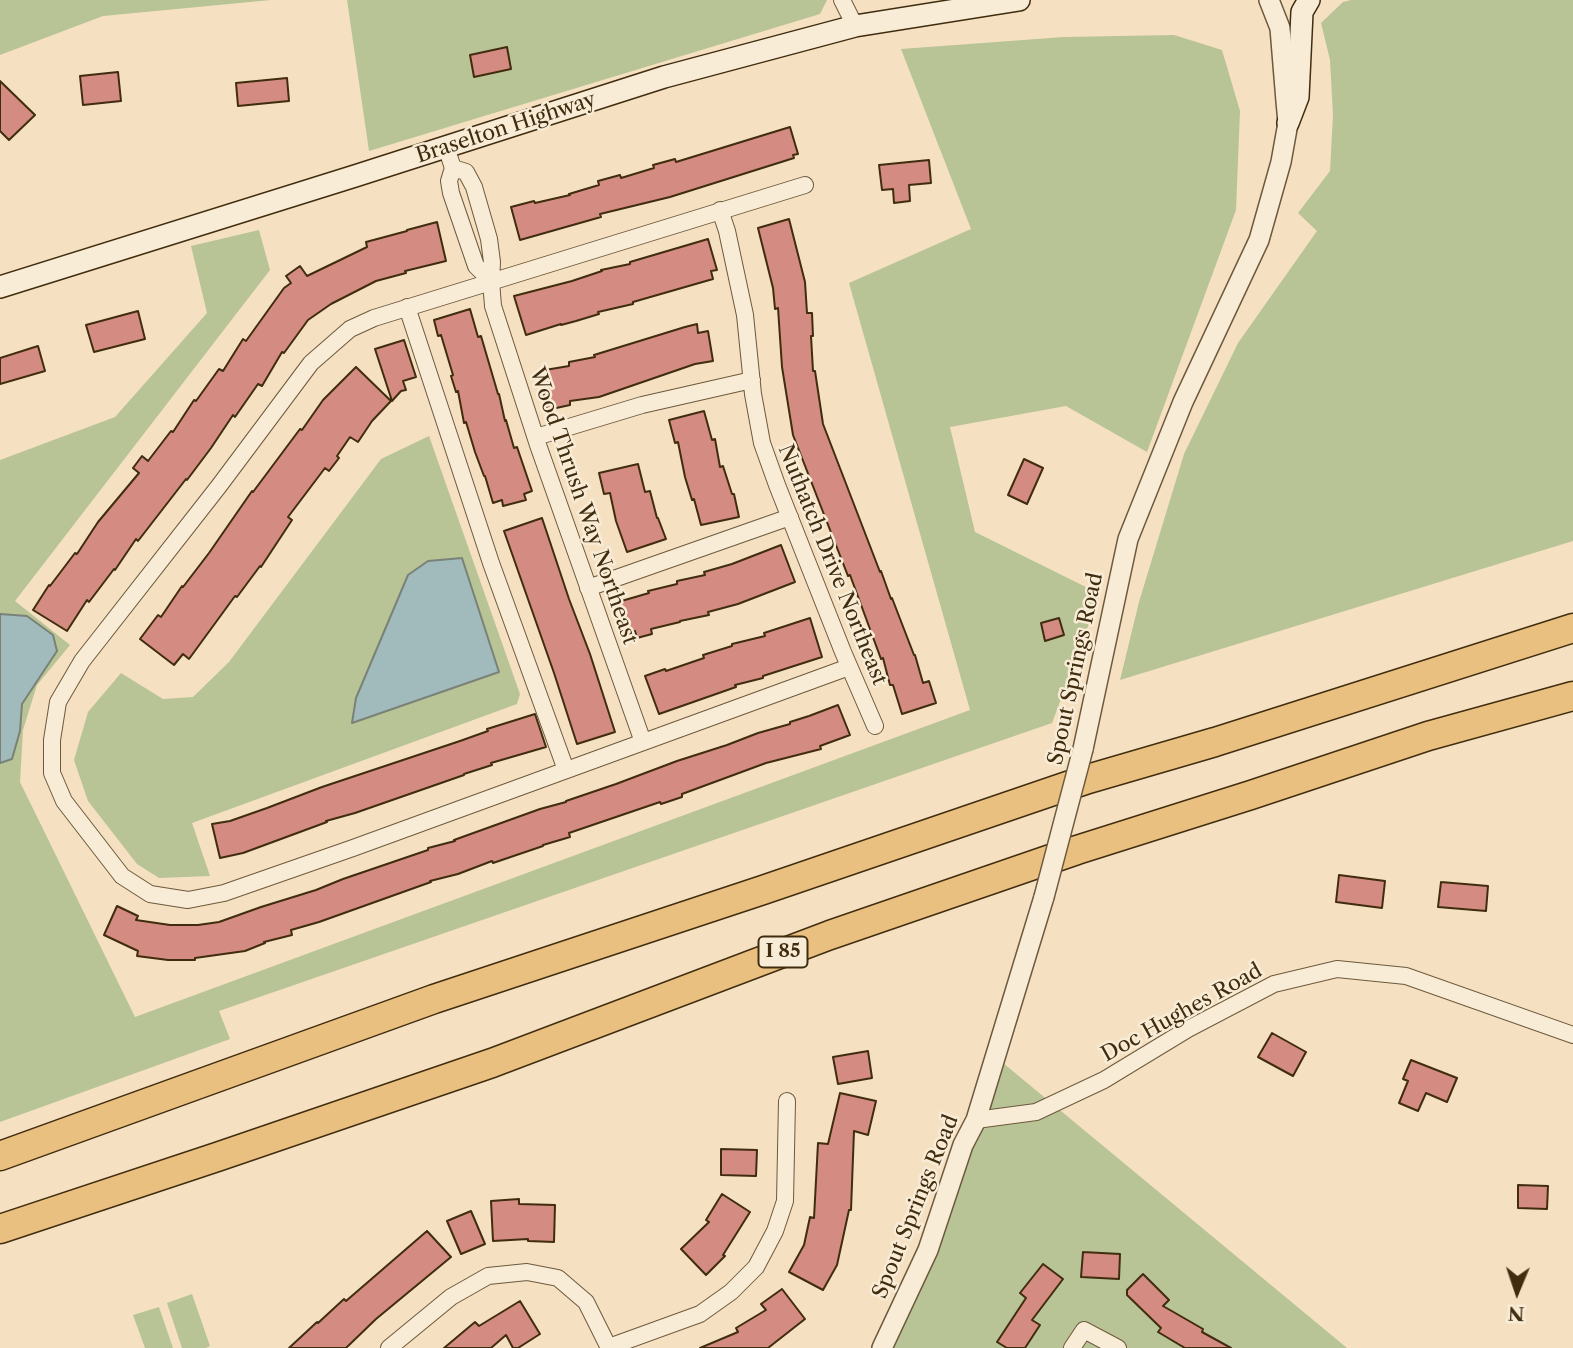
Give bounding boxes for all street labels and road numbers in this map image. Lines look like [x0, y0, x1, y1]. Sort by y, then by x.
street label: Braselton Highway [413, 87, 599, 169]
street label: Wood Thrush Way Northeast [524, 364, 642, 648]
street label: Nuthatch Drive Northeast [772, 441, 892, 689]
street label: Spout Springs Road [1043, 571, 1109, 767]
road number: I 85 [758, 936, 808, 968]
street label: Doc Hughes Road [1097, 958, 1267, 1068]
street label: Spout Springs Road [868, 1111, 964, 1303]

